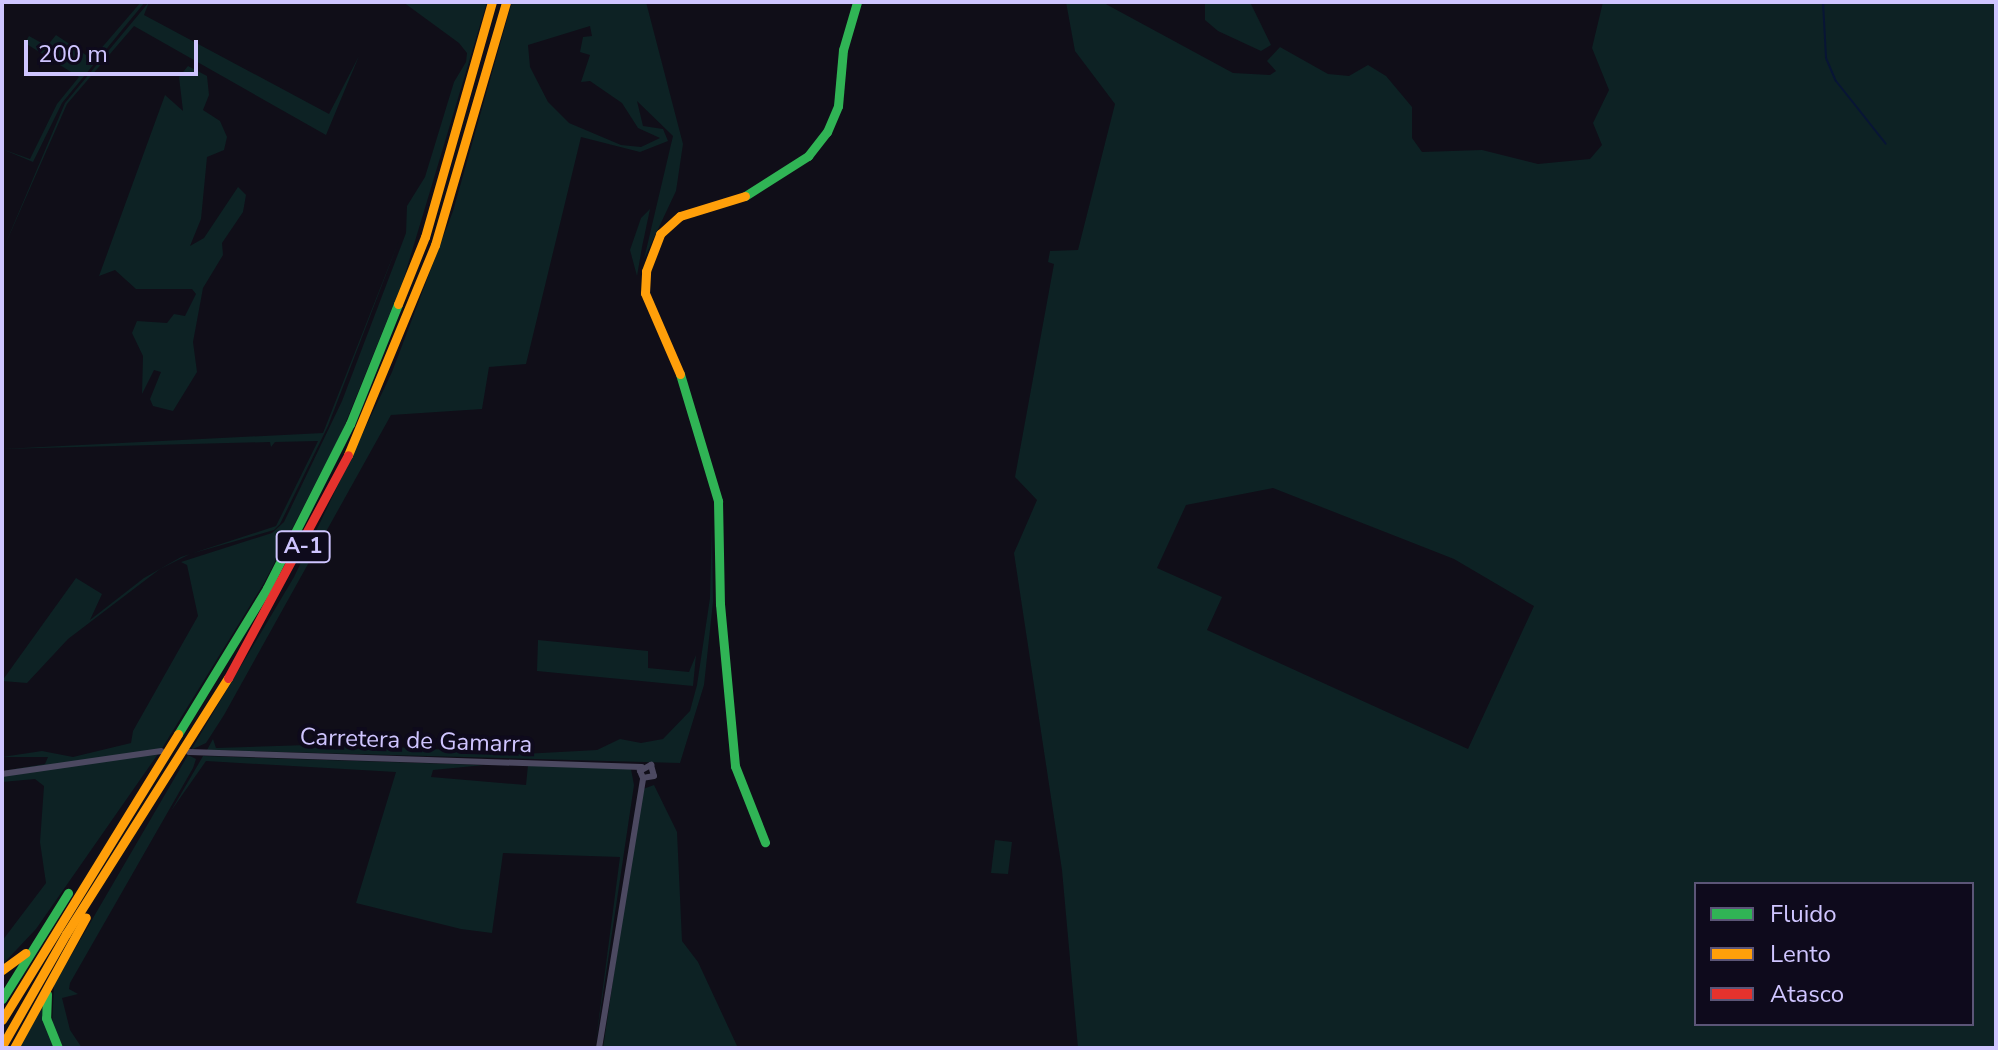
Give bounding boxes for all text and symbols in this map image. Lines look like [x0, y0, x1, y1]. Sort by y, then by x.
scale bar [28, 24, 202, 74]
text: 200 m [38, 38, 108, 70]
road number: A-1 [275, 529, 331, 565]
street label: Carretera de Gamarra [299, 723, 533, 759]
legend [1694, 882, 1974, 1026]
text: Fluido [1770, 898, 1837, 930]
text: Lento [1770, 938, 1831, 970]
text: Atasco [1770, 978, 1844, 1010]

